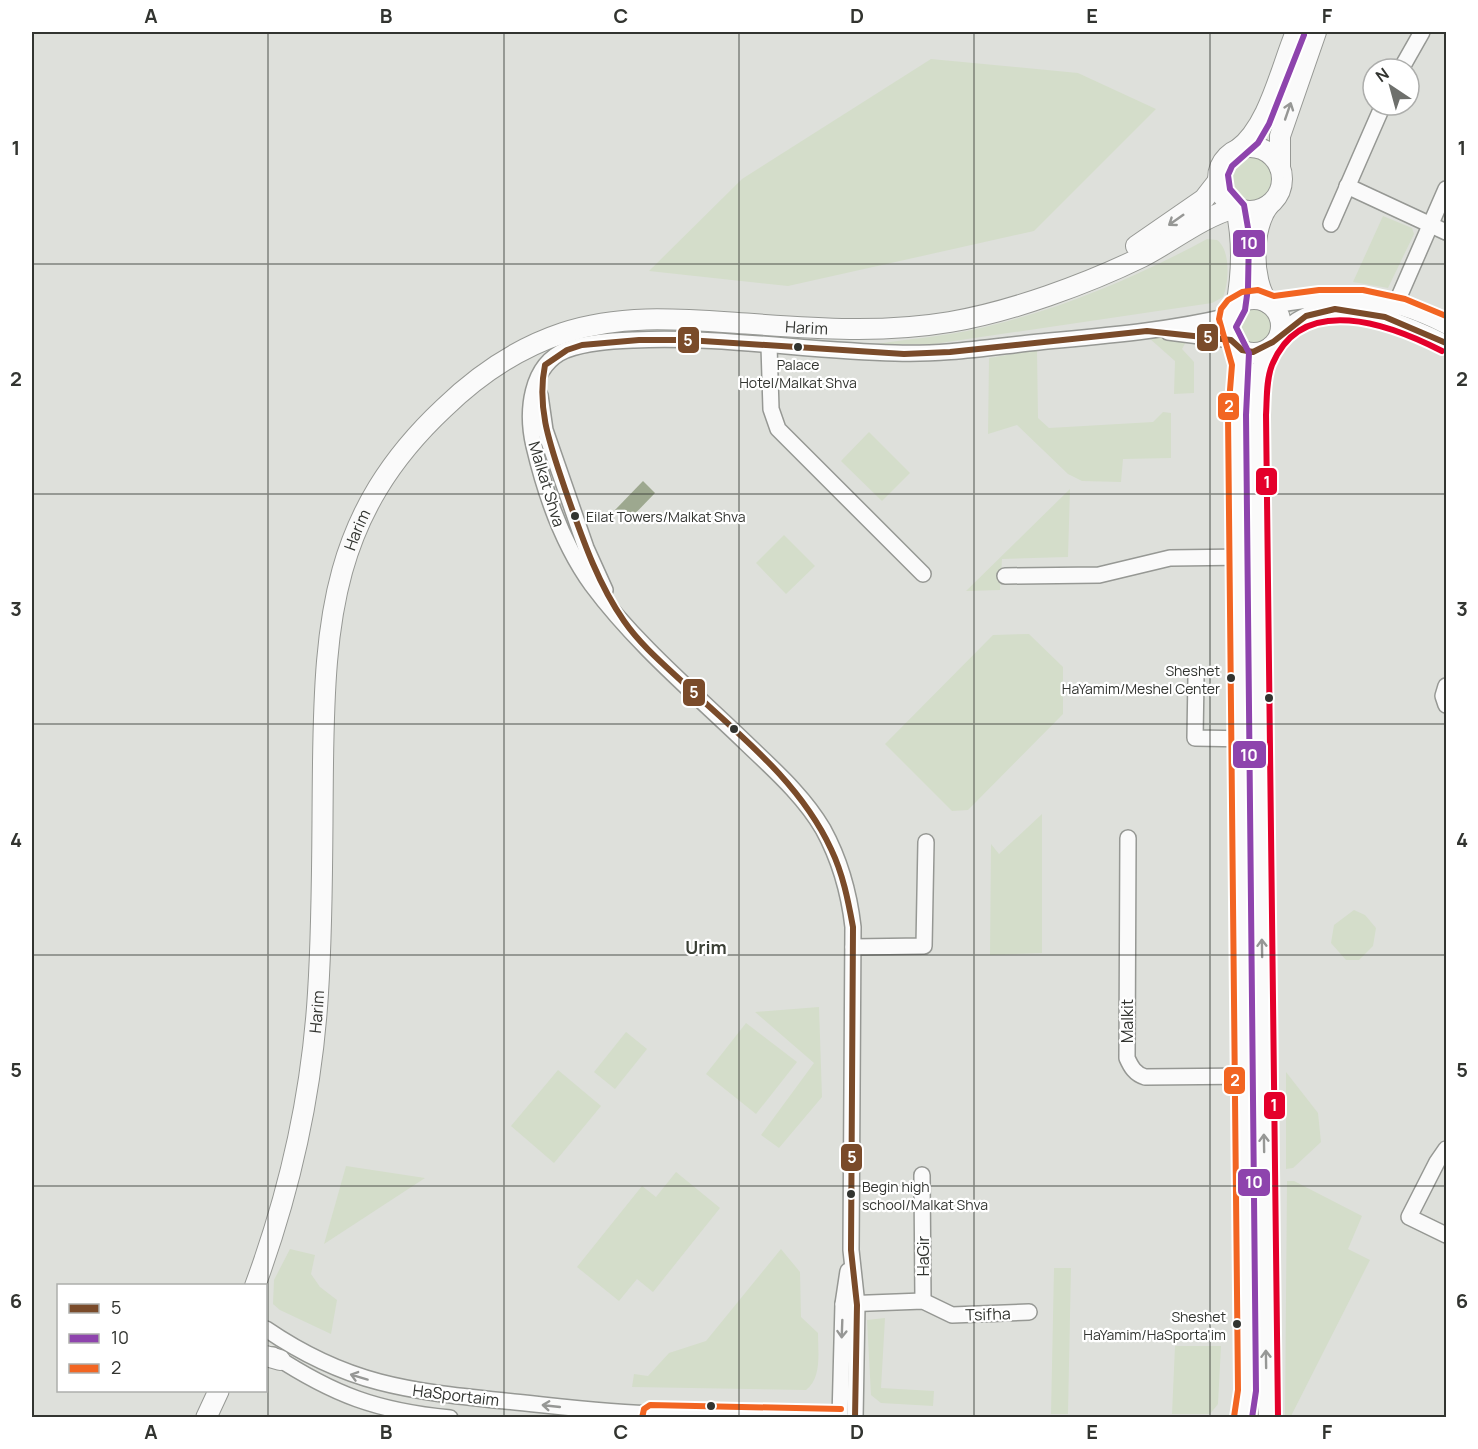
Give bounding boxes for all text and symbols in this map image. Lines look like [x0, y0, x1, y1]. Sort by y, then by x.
text: A [144, 2, 158, 29]
text: B [380, 2, 393, 29]
text: C [614, 2, 628, 29]
text: D [850, 2, 864, 29]
text: E [1086, 2, 1098, 29]
text: F [1322, 2, 1333, 29]
north arrow [1361, 57, 1421, 117]
text: N [1371, 63, 1393, 87]
one-way arrow [1284, 102, 1295, 121]
text: 1 [12, 134, 20, 161]
text: 1 [1458, 134, 1466, 161]
one-way arrow [1169, 214, 1185, 226]
line badge: 10 [1232, 229, 1266, 258]
text: 10 [1240, 232, 1258, 254]
street label: Harim [784, 315, 828, 339]
line badge: 5 [1196, 323, 1219, 352]
line badge: 5 [677, 326, 700, 354]
text: 5 [1203, 326, 1213, 348]
text: 5 [683, 329, 693, 351]
marker: Palace Hotel/Malkat Shva [792, 341, 804, 353]
place label: Palace Hotel/Malkat Shva [739, 355, 857, 392]
text: 2 [10, 365, 22, 392]
text: 2 [1456, 365, 1468, 392]
line badge: 2 [1217, 392, 1240, 421]
text: 2 [1224, 395, 1234, 417]
street label: Malkat Shva [524, 439, 570, 529]
line badge: 1 [1255, 467, 1278, 496]
text: 1 [1263, 471, 1271, 493]
street label: Harim [338, 506, 375, 554]
place label: Eilat Towers/Malkat Shva [586, 507, 745, 526]
marker: Eilat Towers/Malkat Shva [569, 510, 581, 522]
text: 3 [10, 595, 22, 622]
text: 3 [1456, 595, 1468, 622]
place label: Sheshet HaYamim/Meshel Center [1062, 661, 1220, 698]
marker: Sheshet HaYamim/Meshel Center [1225, 672, 1237, 684]
line badge: 5 [682, 678, 706, 707]
text: 5 [689, 681, 699, 703]
unlabelled marker [1263, 692, 1275, 704]
unlabelled marker [728, 723, 740, 735]
line badge: 10 [1232, 740, 1267, 769]
text: 10 [1240, 744, 1258, 766]
text: 4 [10, 826, 22, 853]
text: 4 [1456, 826, 1468, 853]
district label: Urim [685, 935, 727, 959]
one-way arrow [1257, 939, 1268, 959]
street label: Harim [304, 990, 329, 1034]
street label: Malkit [1116, 999, 1138, 1043]
text: 5 [10, 1056, 22, 1083]
text: 5 [1456, 1056, 1468, 1083]
line badge: 2 [1223, 1066, 1246, 1095]
text: 2 [1230, 1069, 1240, 1091]
line badge: 1 [1263, 1091, 1286, 1120]
text: 1 [1270, 1094, 1278, 1116]
one-way arrow [1258, 1134, 1270, 1154]
line badge: 5 [840, 1143, 863, 1172]
text: 5 [847, 1146, 857, 1168]
line badge: 10 [1237, 1168, 1271, 1197]
text: 10 [1245, 1171, 1263, 1193]
place label: Begin high school/Malkat Shva [862, 1177, 988, 1214]
marker: Begin high school/Malkat Shva [845, 1188, 857, 1200]
street label: HaGir [912, 1235, 934, 1276]
legend [57, 1284, 267, 1392]
text: 6 [10, 1287, 22, 1314]
text: 6 [1456, 1287, 1468, 1314]
text: 5 [111, 1295, 121, 1319]
street label: Tsifha [965, 1302, 1011, 1326]
place label: Sheshet HaYamim/HaSporta'im [1083, 1307, 1226, 1344]
marker: Sheshet HaYamim/HaSporta'im [1231, 1318, 1243, 1330]
one-way arrow [837, 1319, 848, 1339]
text: 10 [111, 1325, 129, 1349]
one-way arrow [1261, 1350, 1272, 1370]
text: 2 [111, 1355, 121, 1379]
one-way arrow [350, 1371, 369, 1382]
street label: HaSportaim [411, 1379, 501, 1411]
one-way arrow [542, 1400, 562, 1411]
unlabelled marker [705, 1400, 717, 1412]
text: A [144, 1418, 158, 1445]
text: B [380, 1418, 393, 1445]
text: C [614, 1418, 628, 1445]
text: D [850, 1418, 864, 1445]
text: E [1086, 1418, 1098, 1445]
text: F [1322, 1418, 1333, 1445]

